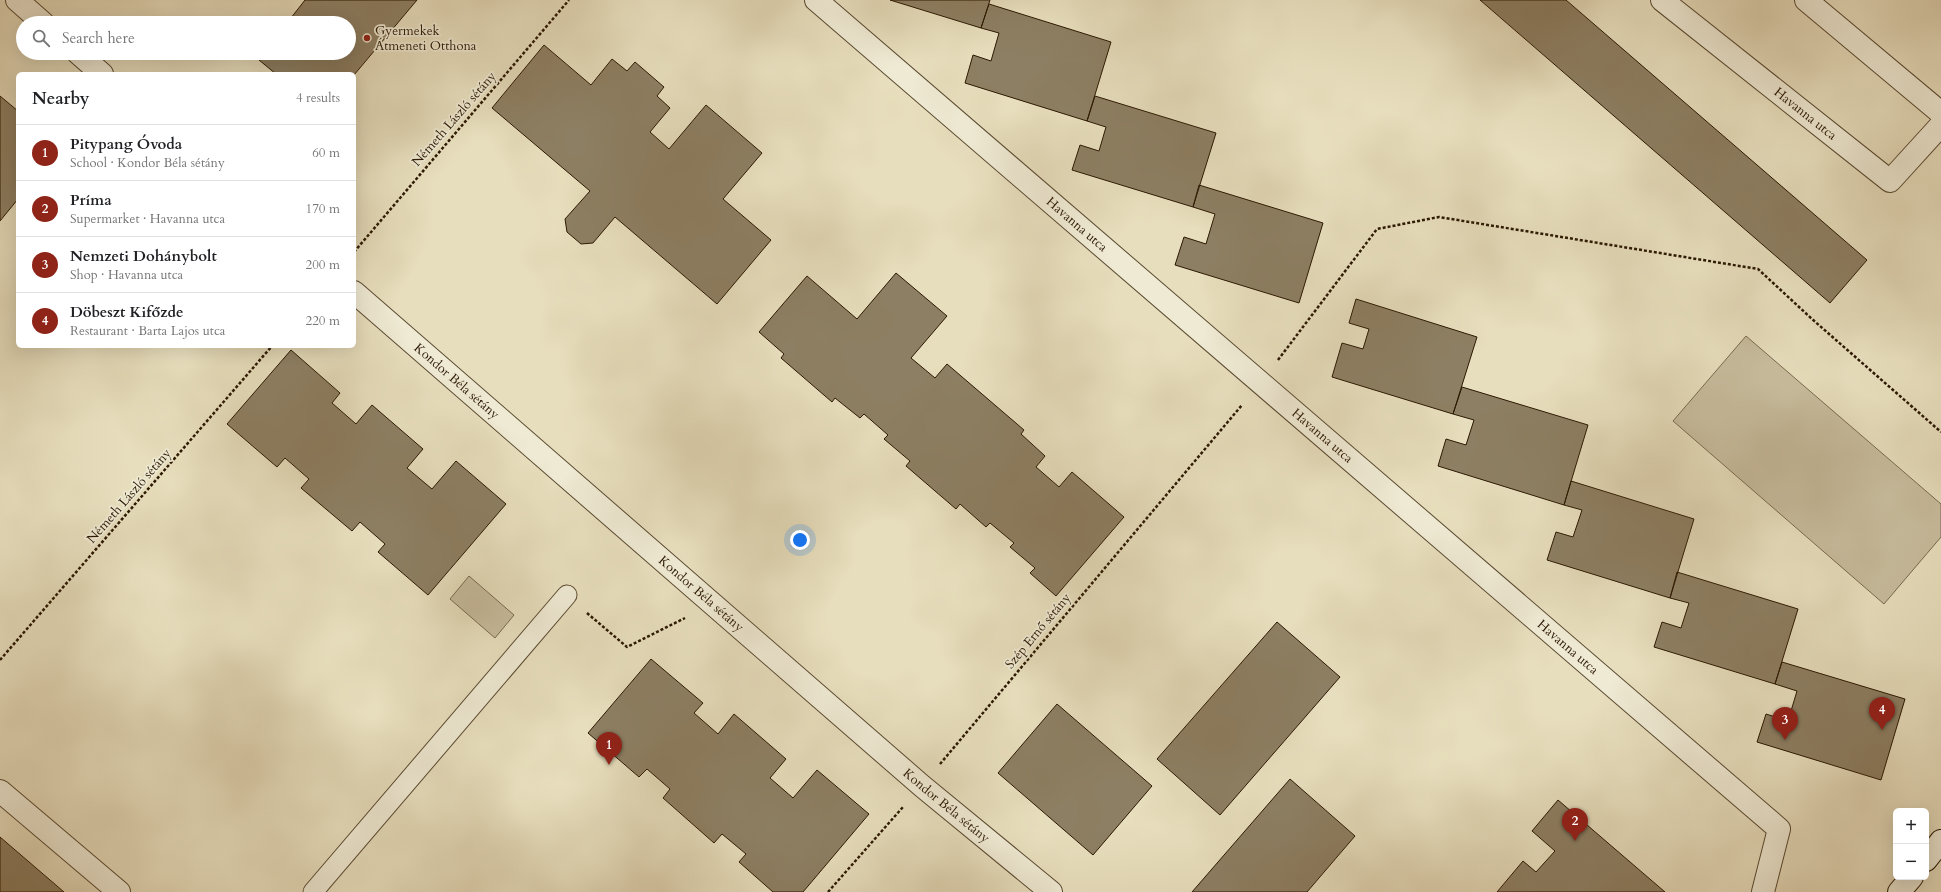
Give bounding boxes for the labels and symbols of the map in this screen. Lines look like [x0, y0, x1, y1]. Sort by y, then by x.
place label: Gyermekek Átmeneti Otthona [375, 22, 477, 55]
marker: Gyermekek Átmeneti Otthona [362, 33, 372, 43]
street label: Németh László sétány [408, 68, 500, 170]
street label: Havanna utca [1770, 83, 1841, 145]
street label: Havanna utca [1042, 193, 1111, 256]
street label: Kondor Béla sétány [410, 339, 503, 423]
street label: Havanna utca [1288, 404, 1357, 467]
street label: Németh László sétány [83, 445, 175, 547]
your location [790, 530, 810, 550]
street label: Kondor Béla sétány [655, 552, 748, 636]
street label: Szép Ernő sétány [1001, 589, 1075, 673]
street label: Havanna utca [1533, 616, 1603, 679]
pin: 4 [1869, 697, 1895, 730]
pin: 3 [1772, 707, 1798, 740]
pin: 1 [596, 732, 622, 765]
street label: Kondor Béla sétány [899, 764, 994, 847]
pin: 2 [1562, 808, 1588, 841]

